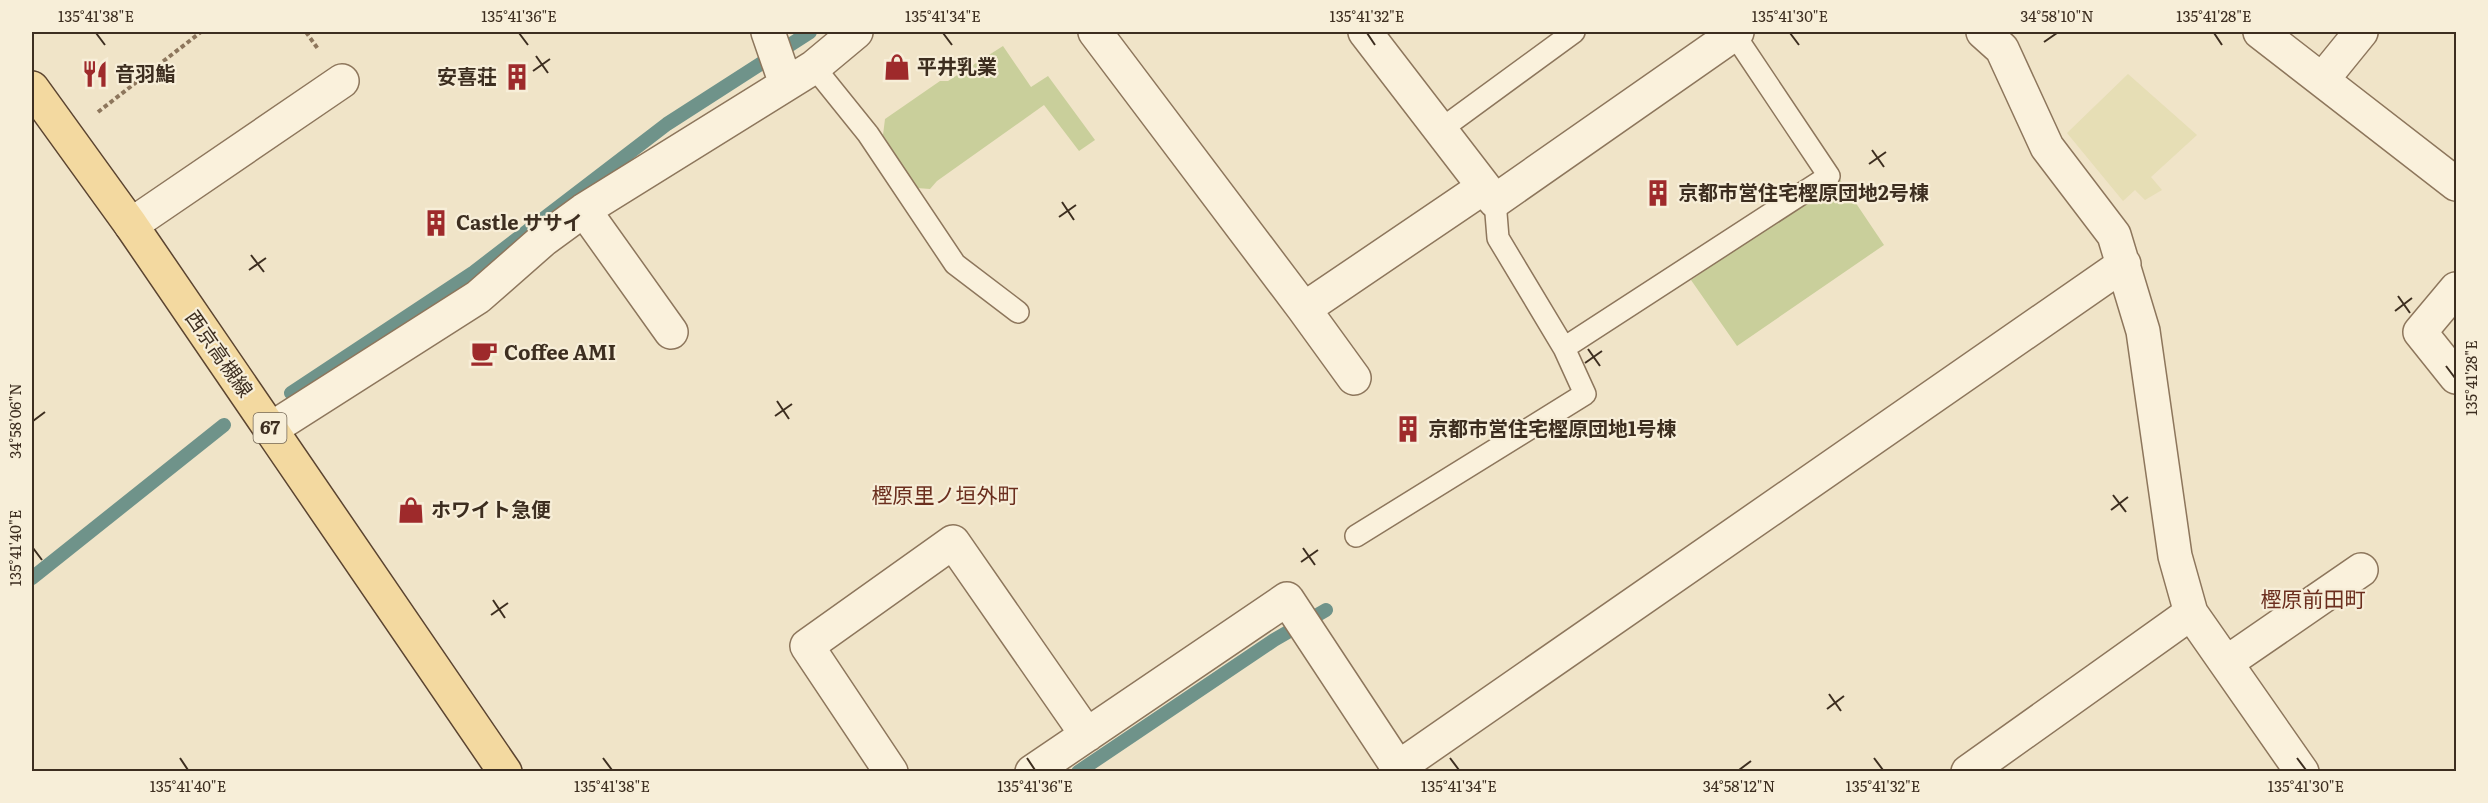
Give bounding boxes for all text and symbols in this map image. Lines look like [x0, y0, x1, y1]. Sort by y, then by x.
text: 135°41'38"E [58, 4, 134, 27]
text: 135°41'36"E [481, 4, 557, 27]
text: 135°41'34"E [905, 4, 981, 27]
text: 135°41'32"E [1330, 4, 1404, 27]
text: 135°41'30"E [1752, 4, 1828, 27]
text: 34°58'10"N [2020, 4, 2094, 27]
text: 135°41'28"E [2176, 4, 2252, 27]
place label: 平井乳業 [917, 50, 997, 80]
shop icon: 平井乳業 [882, 52, 912, 82]
place label: 音羽鮨 [115, 57, 175, 87]
restaurant icon: 音羽鮨 [80, 59, 110, 89]
place label: 安喜荘 [437, 60, 497, 90]
building icon: 安喜荘 [502, 62, 532, 92]
place label: 京都市営住宅樫原団地2号棟 [1678, 176, 1929, 206]
building icon: 京都市営住宅樫原団地2号棟 [1643, 178, 1673, 208]
place label: Castle ササイ [456, 206, 583, 236]
building icon: Castle ササイ [421, 208, 451, 238]
street label: 西京高槻線 [180, 303, 262, 402]
place label: Coffee AMI [504, 336, 616, 366]
cafe icon: Coffee AMI [469, 338, 499, 368]
text: 135°41'28"E [2459, 340, 2482, 416]
text: 34°58'06"N [3, 383, 26, 459]
place label: 京都市営住宅樫原団地1号棟 [1428, 412, 1676, 442]
road number: 67 [254, 413, 286, 443]
building icon: 京都市営住宅樫原団地1号棟 [1393, 414, 1423, 444]
district label: 樫原里ノ垣外町 [872, 478, 1019, 509]
place label: ホワイト急便 [431, 493, 551, 523]
shop icon: ホワイト急便 [396, 495, 426, 525]
text: 135°41'40"E [3, 510, 26, 586]
district label: 樫原前田町 [2261, 582, 2366, 613]
text: 135°41'40"E [150, 774, 226, 797]
text: 135°41'38"E [574, 774, 650, 797]
text: 135°41'36"E [997, 774, 1073, 797]
text: 135°41'34"E [1421, 774, 1497, 797]
text: 34°58'12"N [1703, 774, 1775, 797]
text: 135°41'32"E [1846, 774, 1920, 797]
text: 135°41'30"E [2268, 774, 2344, 797]

